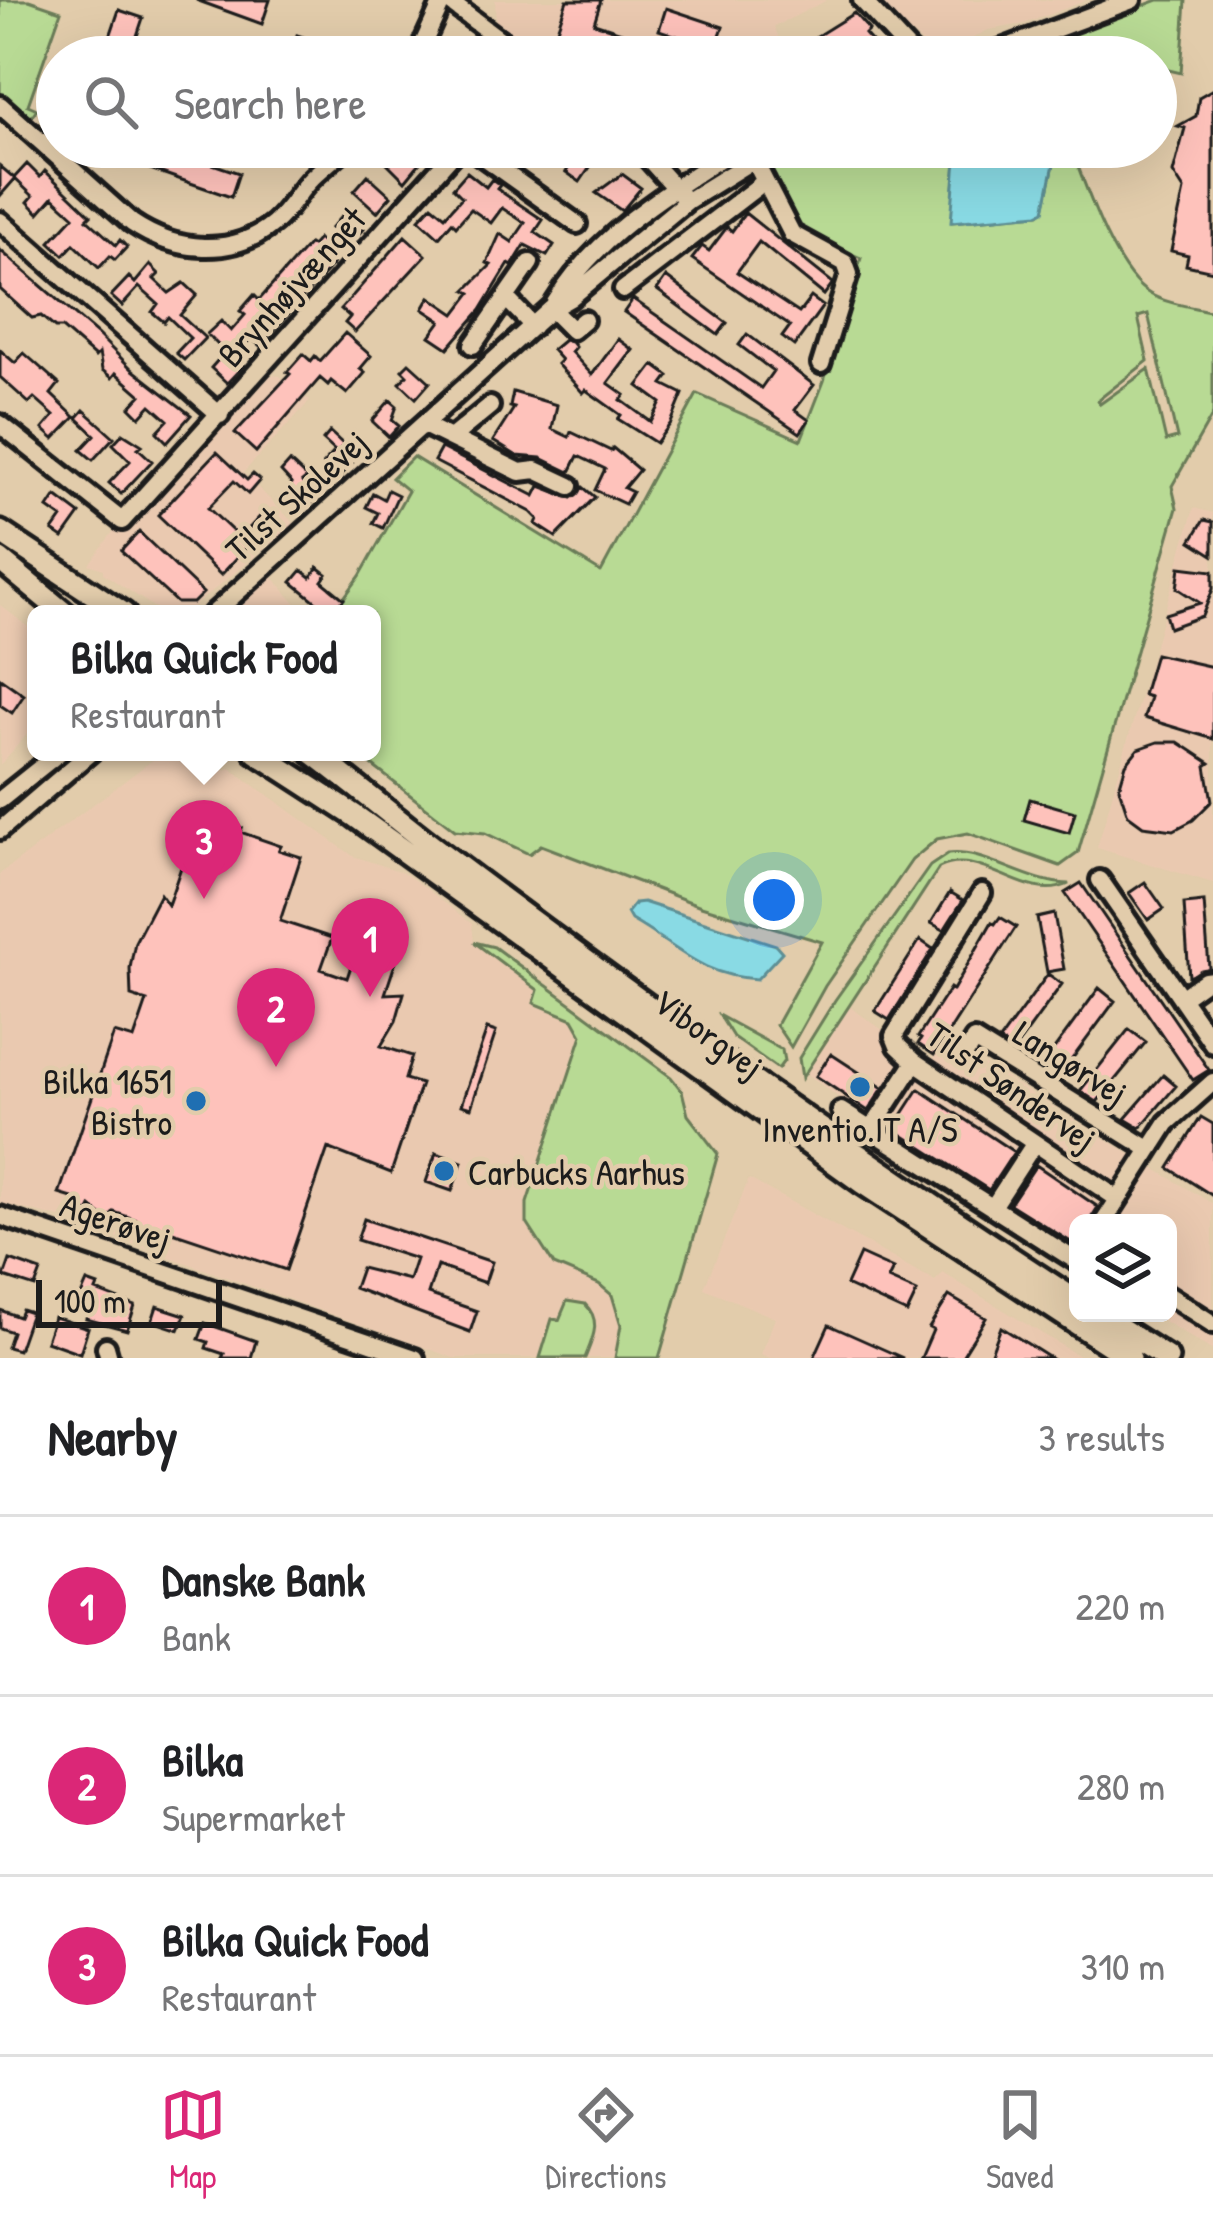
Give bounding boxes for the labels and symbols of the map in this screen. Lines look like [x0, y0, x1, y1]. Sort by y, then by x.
street label: Brynhøjvænget [206, 195, 377, 377]
street label: Tilst Skolevej [214, 418, 378, 572]
pin: 3 [165, 800, 243, 899]
your location [744, 870, 804, 930]
pin: 1 [331, 898, 409, 997]
pin: 2 [237, 968, 315, 1067]
street label: Viborgvej [644, 977, 774, 1089]
street label: Langørvej [1005, 1008, 1137, 1116]
street label: Tilst Søndervej [918, 1010, 1106, 1162]
place label: Bilka 1651 Bistro [43, 1056, 172, 1146]
marker: Inventio.IT A/S [847, 1074, 873, 1100]
marker: Bilka 1651 Bistro [183, 1088, 209, 1114]
place label: Inventio.IT A/S [762, 1104, 958, 1153]
place label: Carbucks Aarhus [468, 1147, 685, 1196]
marker: Carbucks Aarhus [431, 1158, 457, 1184]
street label: Agerøvej [54, 1179, 178, 1263]
scale bar [36, 1274, 222, 1327]

